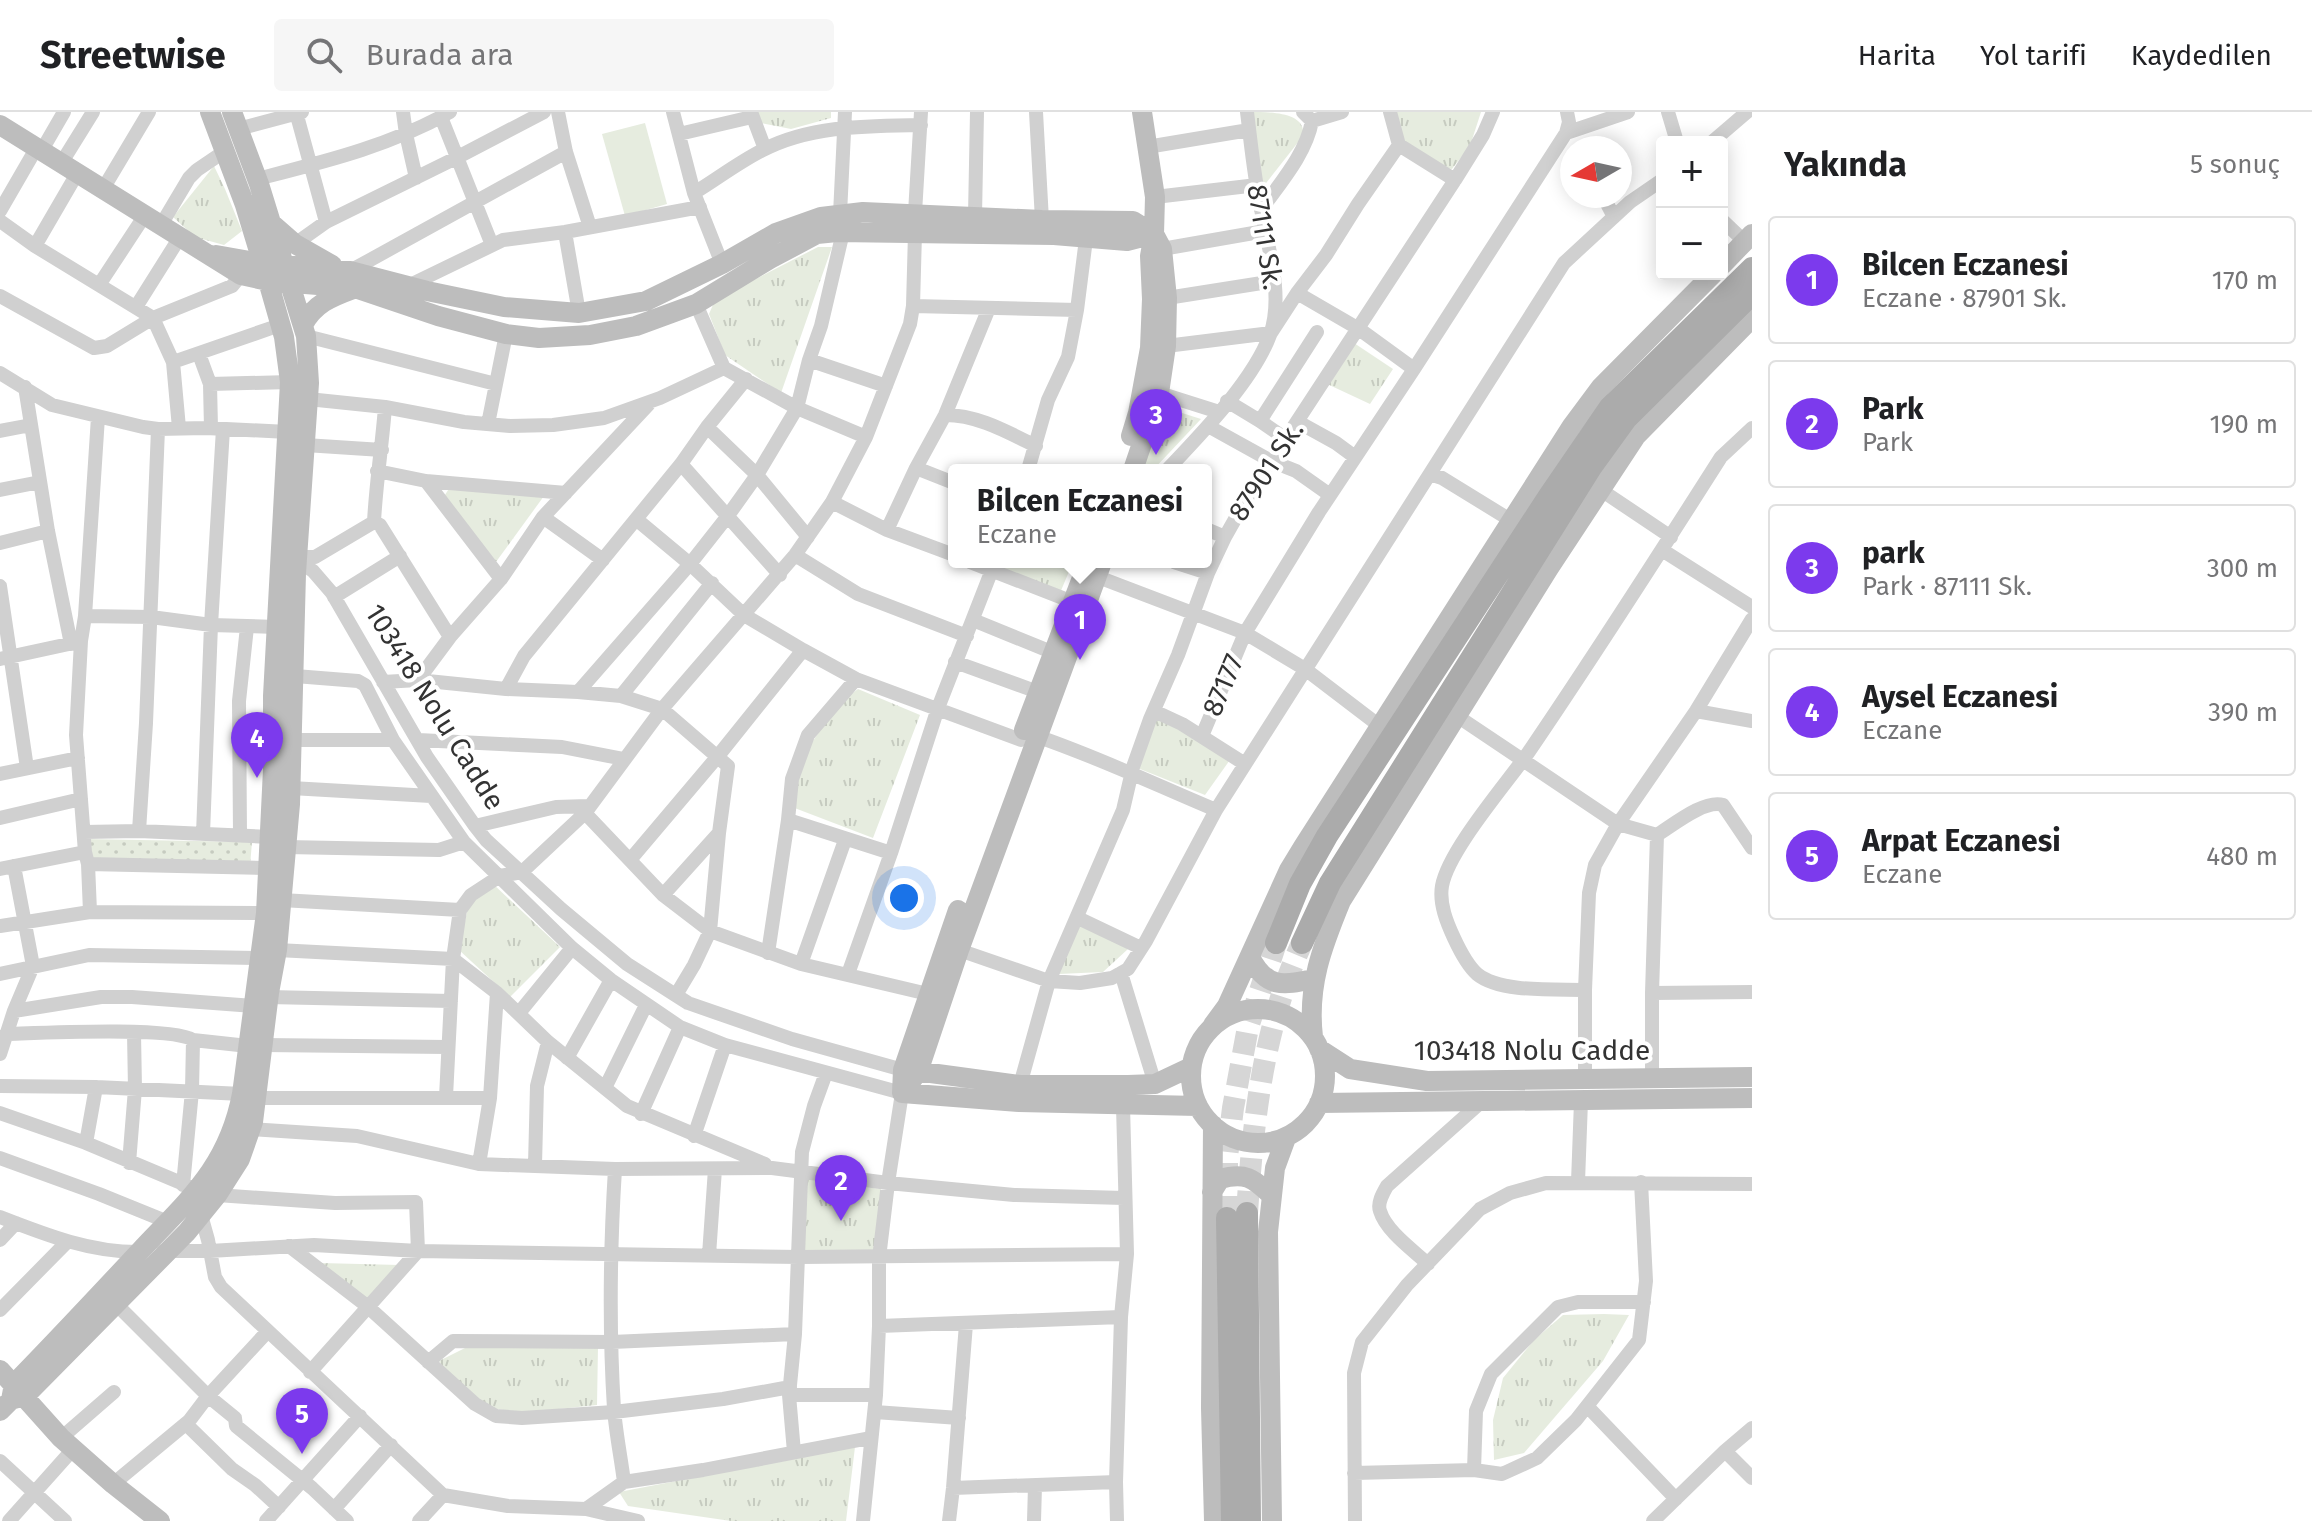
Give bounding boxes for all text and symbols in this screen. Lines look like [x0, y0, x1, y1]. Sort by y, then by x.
search box [274, 19, 834, 91]
text: Streetwise [40, 32, 226, 78]
icon: search [302, 33, 346, 77]
text: Burada ara [366, 37, 514, 73]
text: Harita [1858, 39, 1936, 72]
text: Yol tarifi [1980, 39, 2087, 72]
text: Kaydedilen [2131, 39, 2272, 72]
north arrow [1560, 136, 1632, 208]
map controls [1656, 136, 1728, 280]
button: + [1656, 136, 1728, 208]
text: Yakında [1784, 144, 1907, 185]
text: 5 sonuç [2190, 149, 2280, 180]
street label: 87111 Sk. [1240, 182, 1290, 292]
button: − [1656, 208, 1728, 280]
text: Bilcen Eczanesi [1862, 247, 2069, 283]
text: 1 [1806, 265, 1818, 296]
text: 170 m [2212, 265, 2278, 296]
text: Eczane · 87901 Sk. [1862, 283, 2067, 314]
pin: 3 [1130, 389, 1182, 455]
text: Park [1862, 391, 1923, 427]
text: 2 [1805, 409, 1819, 440]
text: 190 m [2209, 409, 2278, 440]
street label: 87901 Sk. [1222, 415, 1310, 527]
text: Park [1862, 427, 1913, 458]
popup [948, 464, 1212, 568]
text: Bilcen Eczanesi [977, 483, 1183, 519]
text: Eczane [977, 519, 1057, 550]
text: park [1862, 535, 1925, 571]
text: 3 [1805, 553, 1819, 584]
text: 300 m [2207, 553, 2278, 584]
text: Park · 87111 Sk. [1862, 571, 2032, 602]
pin: 1 [1054, 594, 1106, 660]
street label: 103418 Nolu Cadde [358, 598, 512, 816]
street label: 87177 [1195, 649, 1251, 721]
text: Aysel Eczanesi [1862, 679, 2058, 715]
text: 4 [1805, 697, 1819, 728]
text: 390 m [2208, 697, 2278, 728]
pin: 4 [231, 712, 283, 778]
text: Eczane [1862, 715, 1942, 746]
text: Arpat Eczanesi [1862, 823, 2061, 859]
text: 5 [1805, 841, 1819, 872]
text: 480 m [2206, 841, 2278, 872]
text: Eczane [1862, 859, 1942, 890]
your location [884, 878, 924, 918]
street label: 103418 Nolu Cadde [1414, 1034, 1650, 1067]
pin: 2 [815, 1155, 867, 1221]
pin: 5 [276, 1388, 328, 1454]

